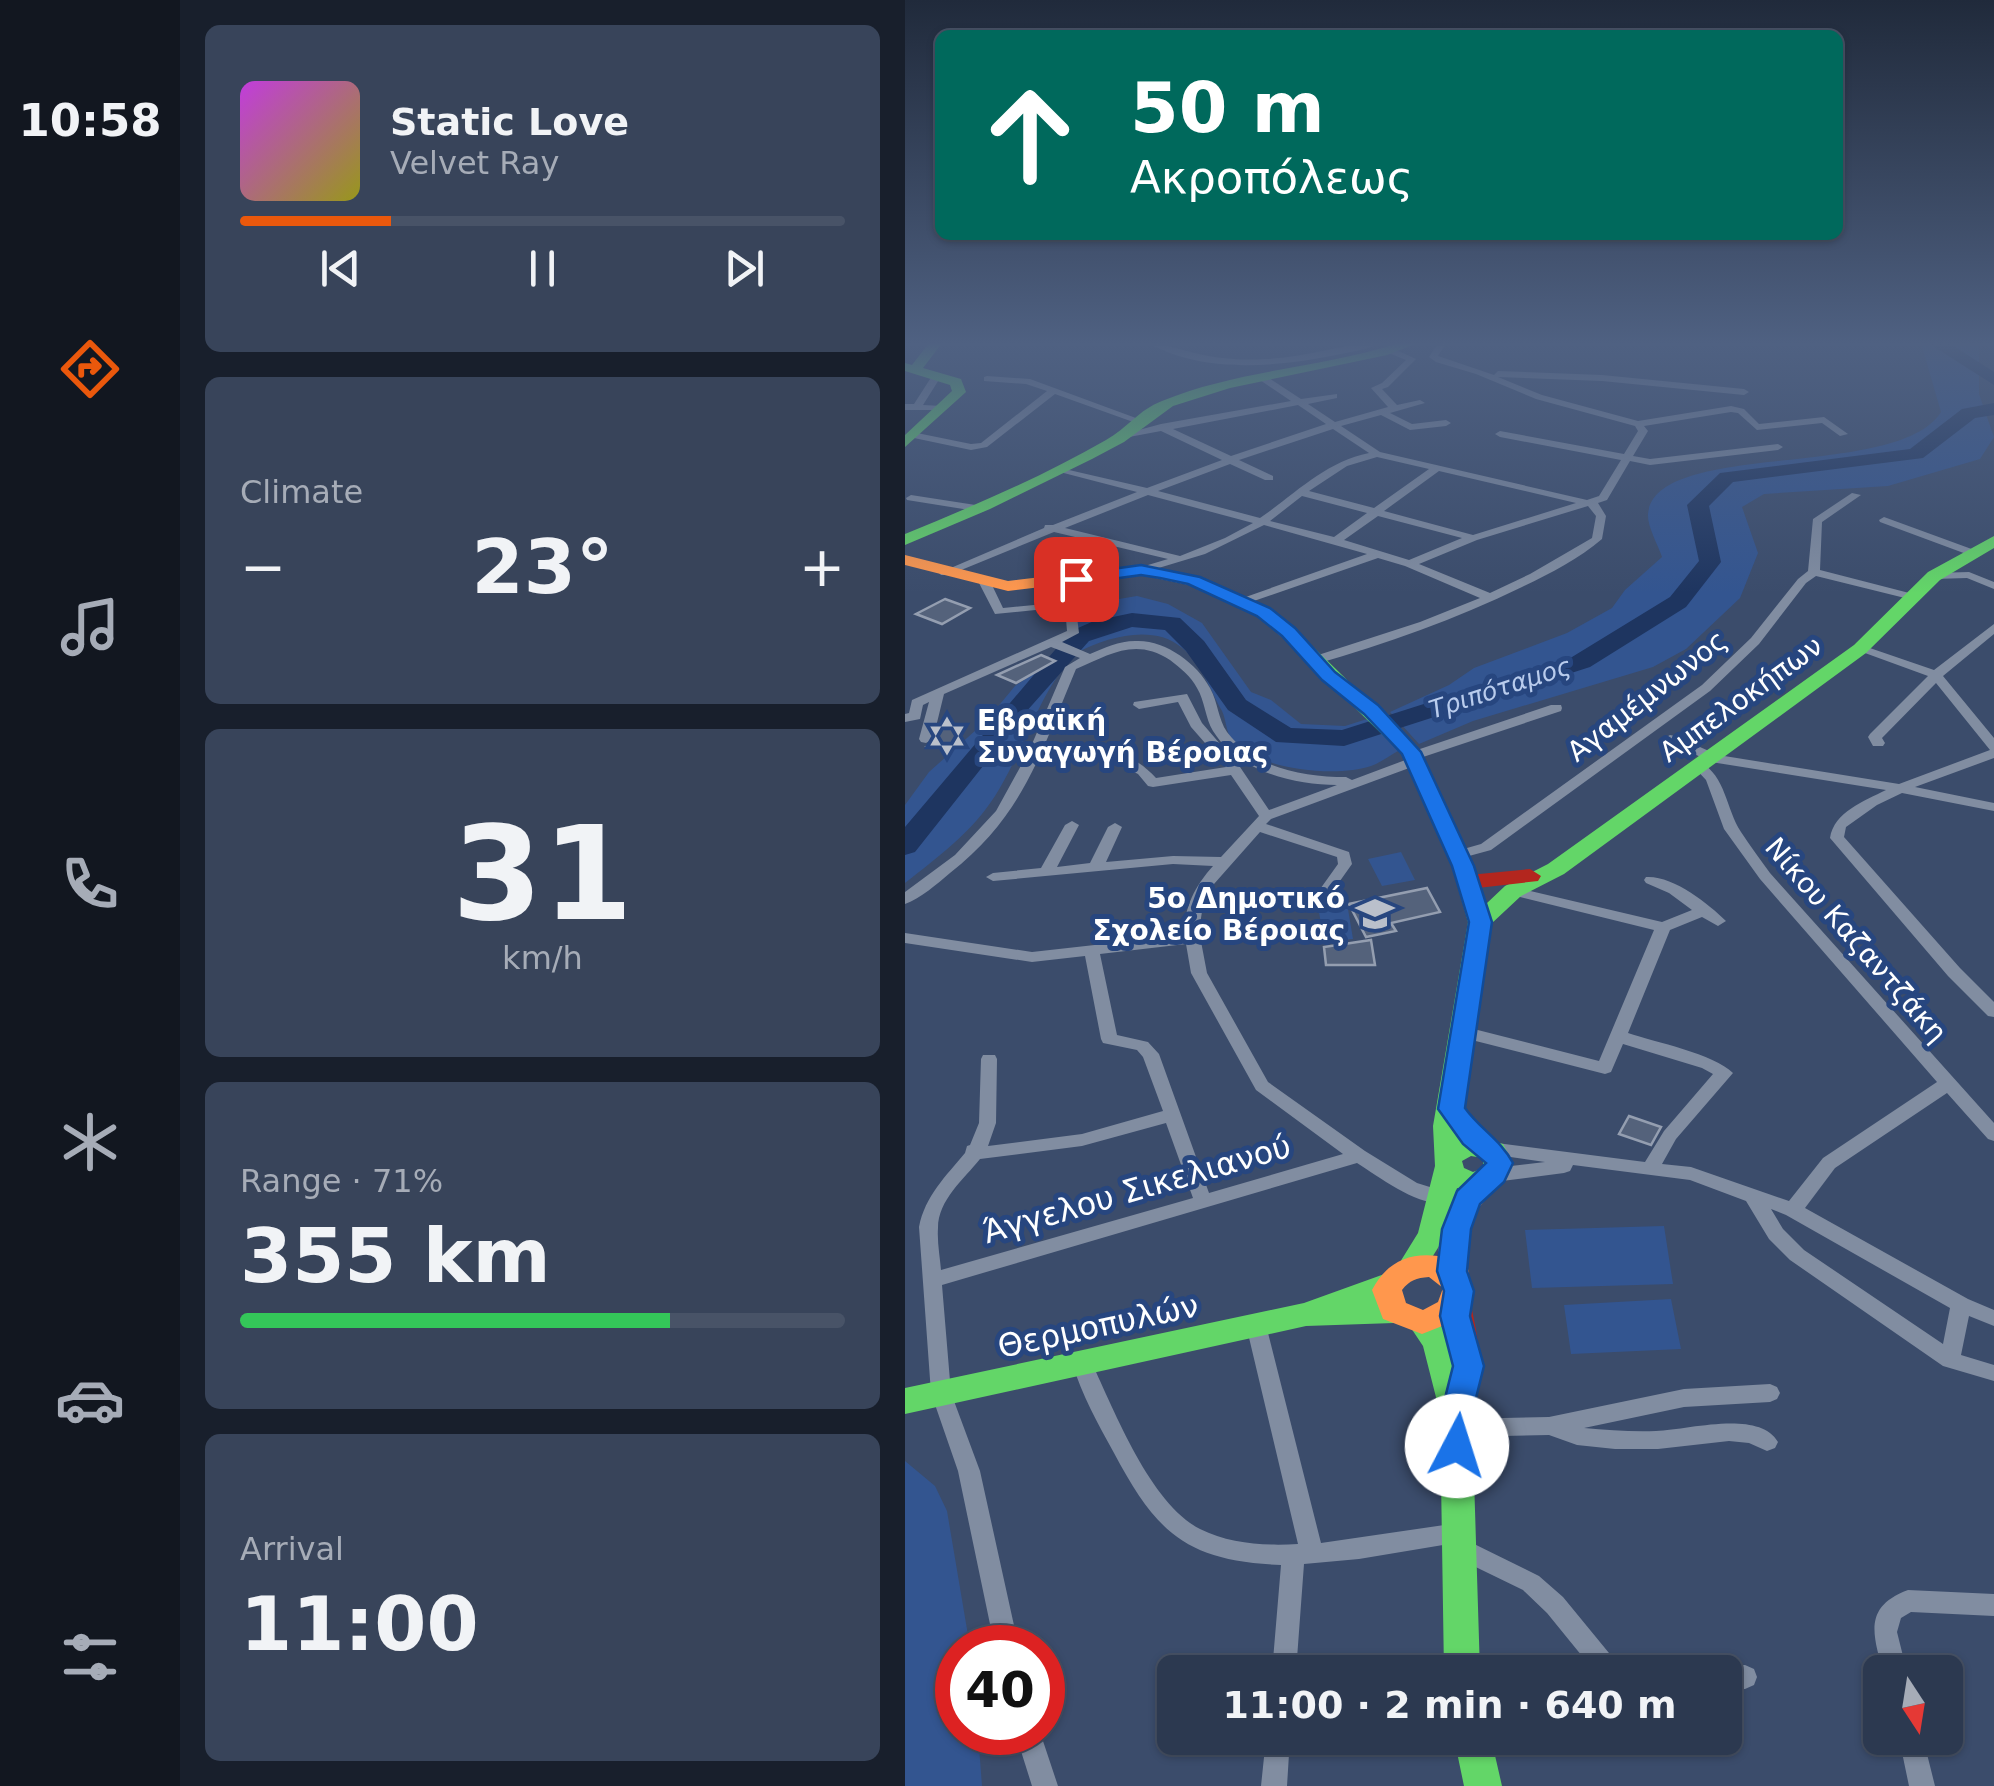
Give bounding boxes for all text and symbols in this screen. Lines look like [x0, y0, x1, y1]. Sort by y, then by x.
text: 50 m [1130, 67, 1325, 149]
icon: ahead [965, 70, 1095, 200]
text: 10:58 [18, 94, 162, 147]
text: Static Love [390, 100, 629, 144]
text: Velvet Ray [390, 144, 559, 182]
text: Ακροπόλεως [1130, 151, 1413, 204]
icon: previous [313, 241, 368, 296]
icon: pause [515, 241, 570, 296]
icon: next [717, 241, 772, 296]
icon: directions [55, 334, 125, 404]
text: Climate [240, 473, 363, 511]
text: 23° [472, 523, 613, 611]
text: − [240, 535, 286, 599]
text: + [799, 535, 845, 599]
pin [1034, 537, 1119, 622]
icon: arrive [1049, 552, 1104, 607]
icon: music [55, 592, 125, 662]
street label: Αγαμέμνωνος [1561, 624, 1733, 768]
street label: Αμπελοκήπων [1653, 629, 1829, 769]
water label: Τριπόταμος [1425, 651, 1575, 725]
place label: Εβραϊκή Συναγωγή Βέροιας [977, 704, 1268, 769]
synagogue icon: Εβραϊκή Συναγωγή Βέροιας [926, 715, 968, 757]
text: 31 [452, 798, 633, 950]
street label: Νίκου Καζαντζάκη [1758, 831, 1954, 1049]
icon: phone [55, 849, 125, 919]
place label: 5ο Δημοτικό Σχολείο Βέροιας [1092, 882, 1345, 947]
school or university icon: 5ο Δημοτικό Σχολείο Βέροιας [1354, 893, 1396, 935]
text: km/h [502, 939, 583, 977]
icon: climate [55, 1107, 125, 1177]
street label: Άγγελου Σικελιανού [979, 1127, 1295, 1251]
text: Range · 71% [240, 1162, 443, 1200]
text: 355 km [240, 1212, 551, 1300]
street label: Θερμοπυλών [994, 1286, 1202, 1366]
icon: car [55, 1365, 125, 1435]
position arrow [1405, 1394, 1509, 1498]
text: Arrival [240, 1530, 344, 1568]
text: 11:00 [240, 1580, 479, 1668]
icon: filters [55, 1622, 125, 1692]
speed limit sign: 40 [935, 1625, 1065, 1755]
north arrow [1863, 1655, 1963, 1755]
map controls [1863, 1655, 1963, 1755]
text: 11:00 · 2 min · 640 m [1222, 1683, 1677, 1727]

